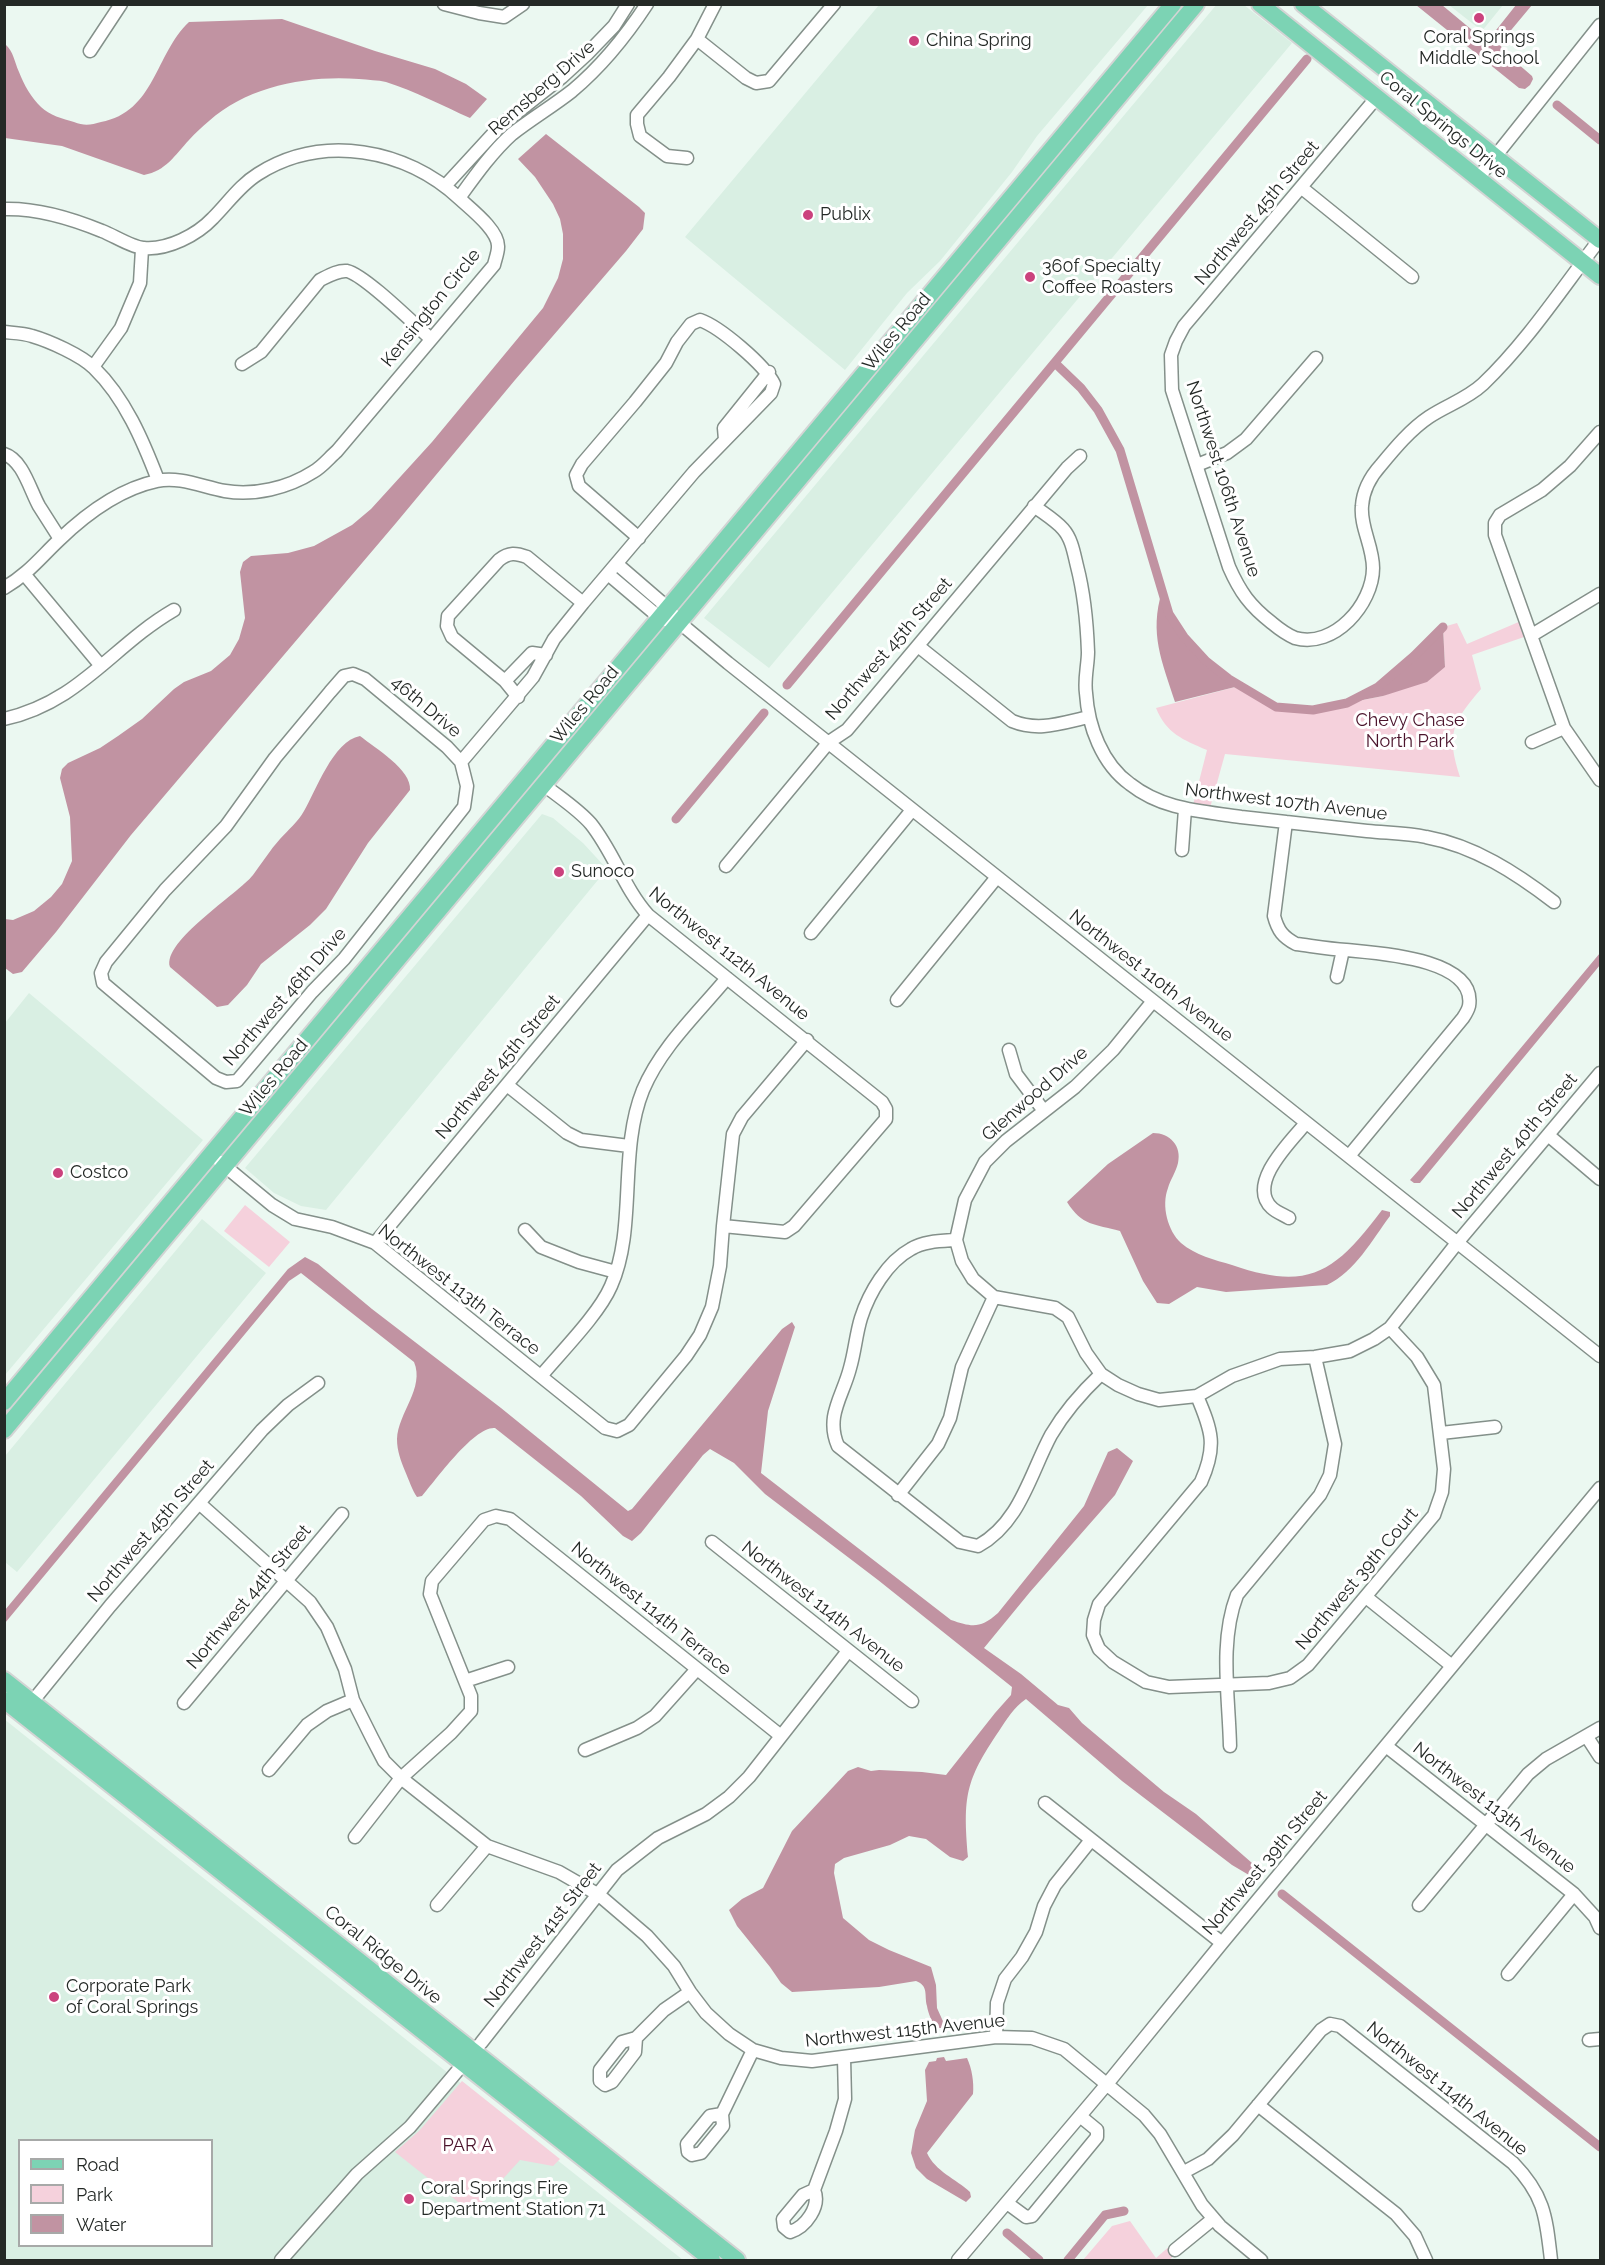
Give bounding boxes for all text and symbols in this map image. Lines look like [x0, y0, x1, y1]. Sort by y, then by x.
marker: Coral Springs Middle School [1472, 11, 1486, 25]
place label: Coral Springs Middle School [1419, 27, 1539, 70]
place label: China Spring [926, 30, 1032, 52]
marker: China Spring [907, 34, 921, 48]
street label: Remsberg Drive [484, 36, 600, 140]
street label: Coral Springs Drive [1375, 67, 1511, 183]
street label: Northwest 45th Street [1190, 136, 1324, 290]
place label: Publix [820, 204, 871, 226]
marker: Publix [801, 208, 815, 222]
street label: Kensington Circle [377, 245, 485, 371]
place label: 360f Specialty Coffee Roasters [1042, 256, 1173, 298]
marker: 360f Specialty Coffee Roasters [1023, 270, 1037, 284]
street label: Wiles Road [858, 289, 936, 375]
street label: Northwest 106th Avenue [1181, 378, 1265, 580]
street label: Northwest 45th Street [821, 573, 957, 725]
street label: Wiles Road [546, 662, 624, 748]
street label: 46th Drive [387, 671, 465, 743]
park label: Chevy Chase North Park [1355, 710, 1465, 752]
street label: Northwest 107th Avenue [1184, 779, 1388, 825]
place label: Sunoco [571, 861, 634, 883]
marker: Sunoco [552, 865, 566, 879]
street label: Northwest 112th Avenue [644, 883, 814, 1025]
street label: Northwest 110th Avenue [1065, 905, 1237, 1047]
street label: Northwest 46th Drive [219, 923, 351, 1071]
street label: Northwest 45th Street [431, 990, 565, 1144]
street label: Wiles Road [235, 1035, 313, 1121]
street label: Glenwood Drive [978, 1042, 1092, 1146]
street label: Northwest 40th Street [1448, 1069, 1582, 1223]
place label: Costco [70, 1162, 128, 1184]
marker: Costco [51, 1166, 65, 1180]
street label: Northwest 113th Terrace [374, 1220, 544, 1360]
street label: Northwest 45th Street [83, 1455, 219, 1607]
street label: Northwest 39th Court [1291, 1504, 1423, 1654]
street label: Northwest 44th Street [182, 1520, 316, 1674]
street label: Northwest 114th Avenue [737, 1537, 909, 1677]
street label: Northwest 114th Terrace [567, 1538, 735, 1680]
street label: Northwest 113th Avenue [1408, 1738, 1580, 1878]
street label: Northwest 39th Street [1198, 1786, 1332, 1940]
street label: Northwest 41st Street [480, 1858, 606, 2012]
street label: Coral Ridge Drive [320, 1901, 446, 2009]
place label: Corporate Park of Coral Springs [66, 1976, 198, 2018]
marker: Corporate Park of Coral Springs [47, 1990, 61, 2004]
street label: Northwest 115th Avenue [804, 2010, 1006, 2052]
street label: Northwest 114th Avenue [1362, 2017, 1532, 2161]
park label: PAR A [443, 2135, 493, 2157]
legend [18, 2139, 213, 2247]
text: Road [76, 2154, 119, 2175]
place label: Coral Springs Fire Department Station 71 [421, 2178, 605, 2220]
text: Park [76, 2184, 113, 2205]
marker: Coral Springs Fire Department Station 71 [402, 2192, 416, 2206]
text: Water [76, 2214, 126, 2235]

